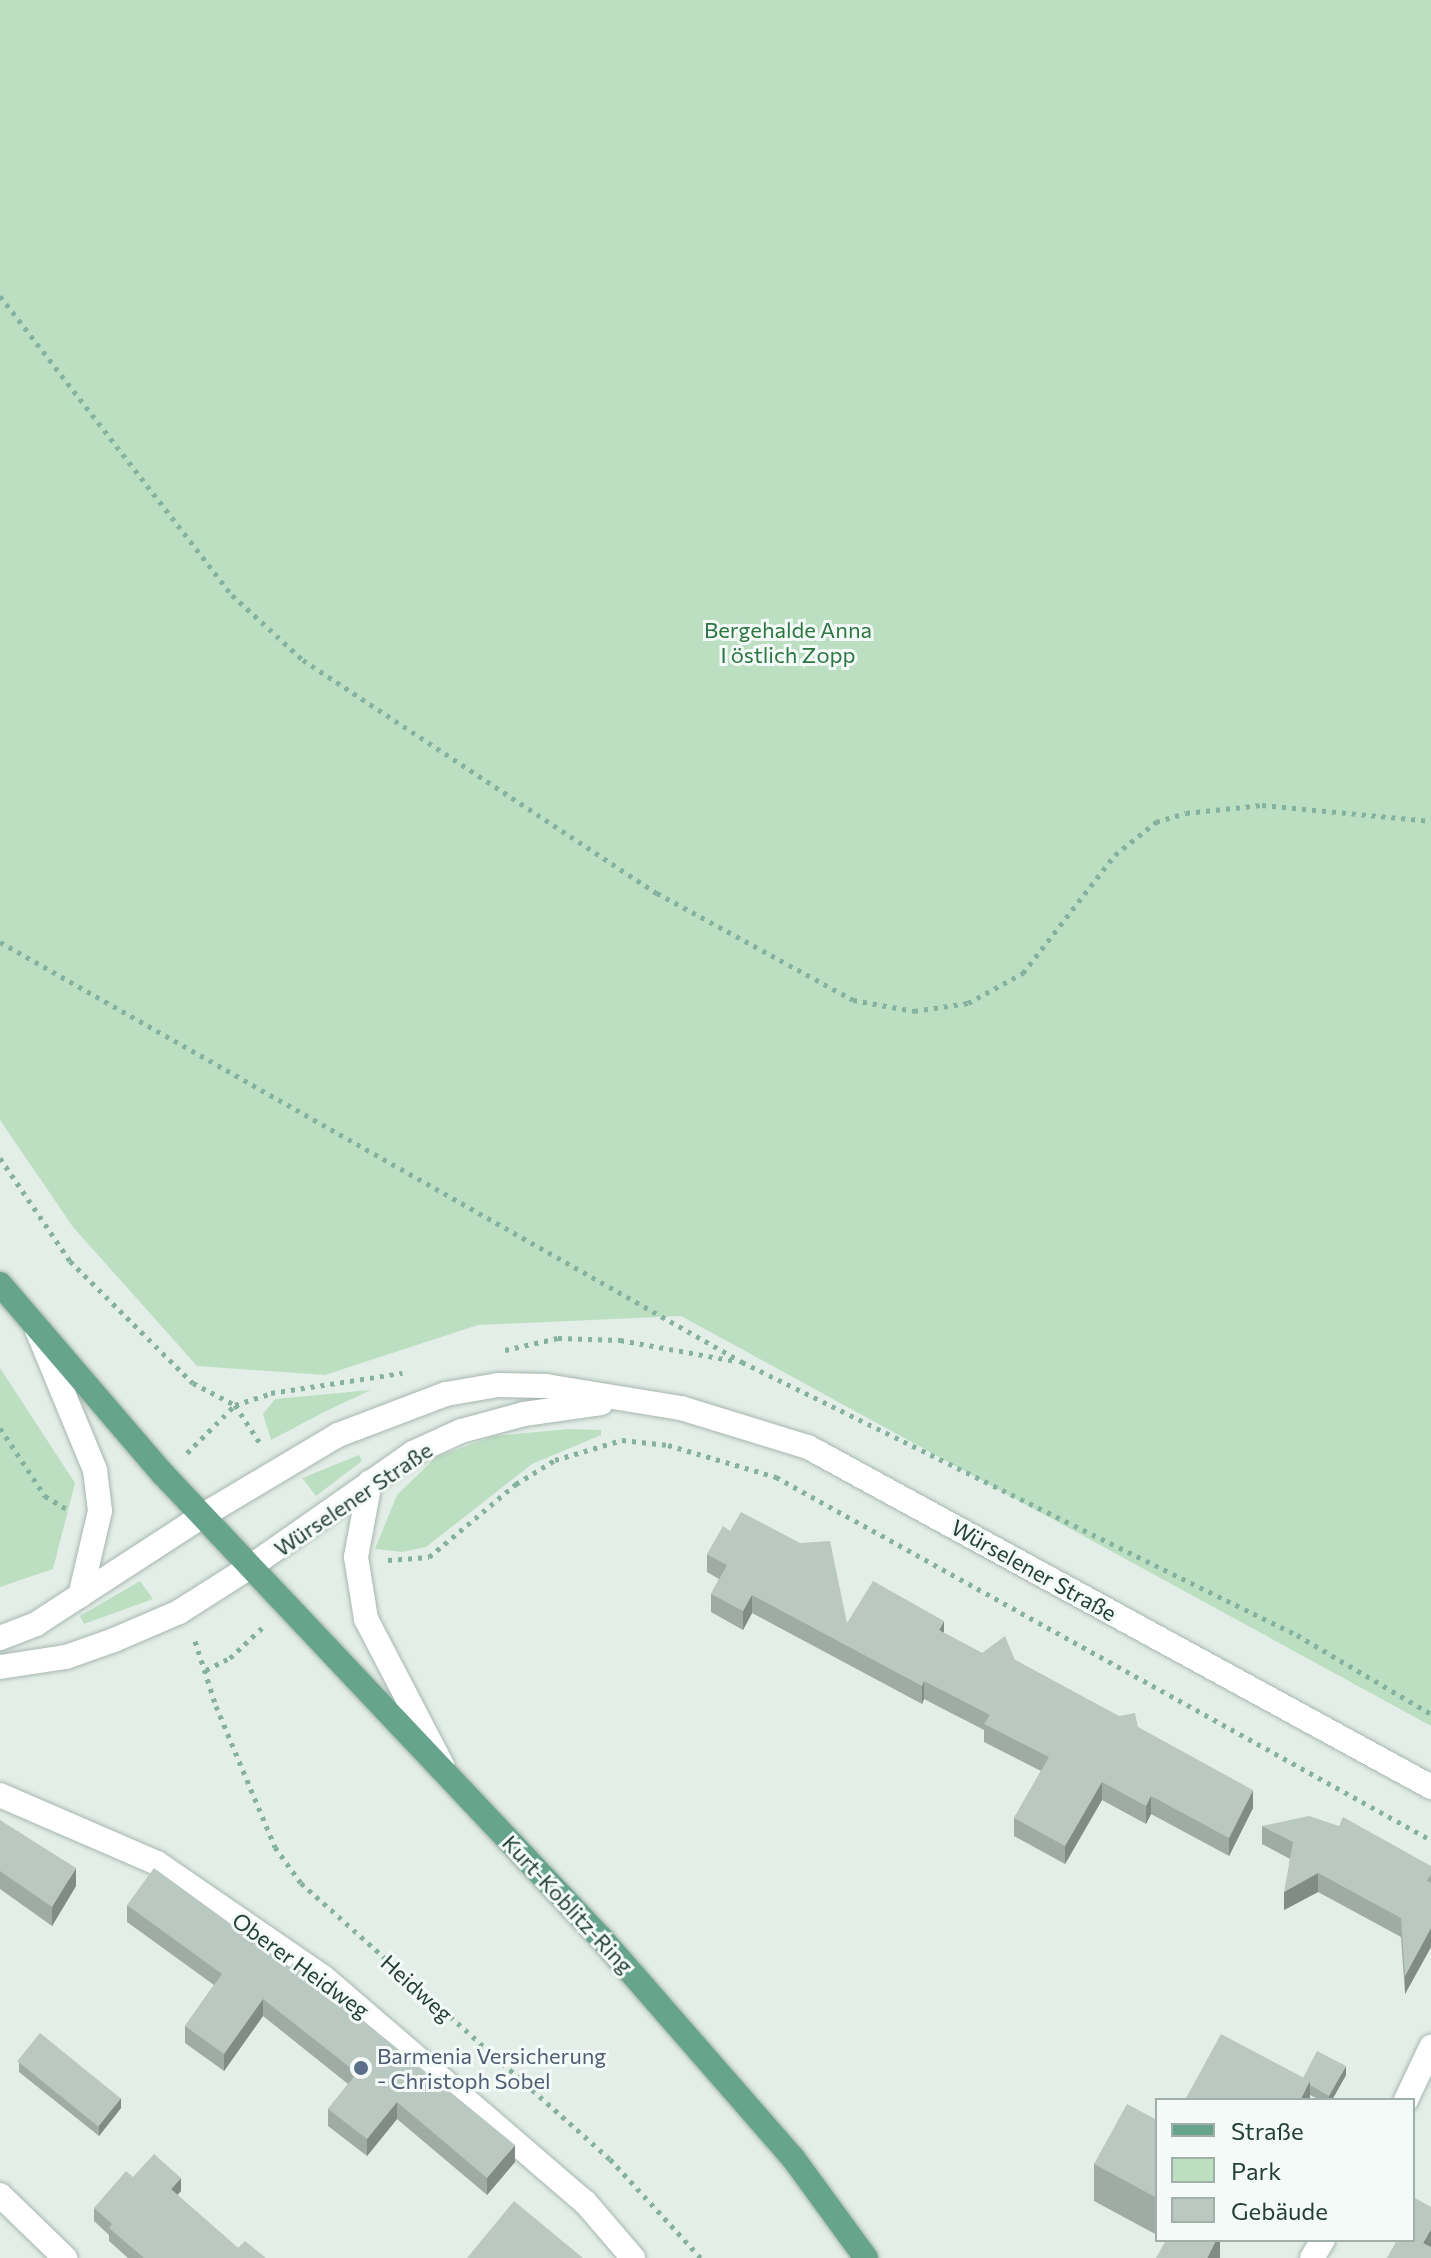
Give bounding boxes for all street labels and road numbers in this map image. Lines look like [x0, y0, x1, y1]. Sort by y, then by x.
street label: Würselener Straße [269, 1436, 437, 1562]
street label: Würselener Straße [947, 1514, 1121, 1626]
street label: Kurt-Koblitz-Ring [497, 1829, 639, 1979]
street label: Oberer Heidweg [227, 1906, 375, 2024]
street label: Heidweg [376, 1949, 458, 2027]

